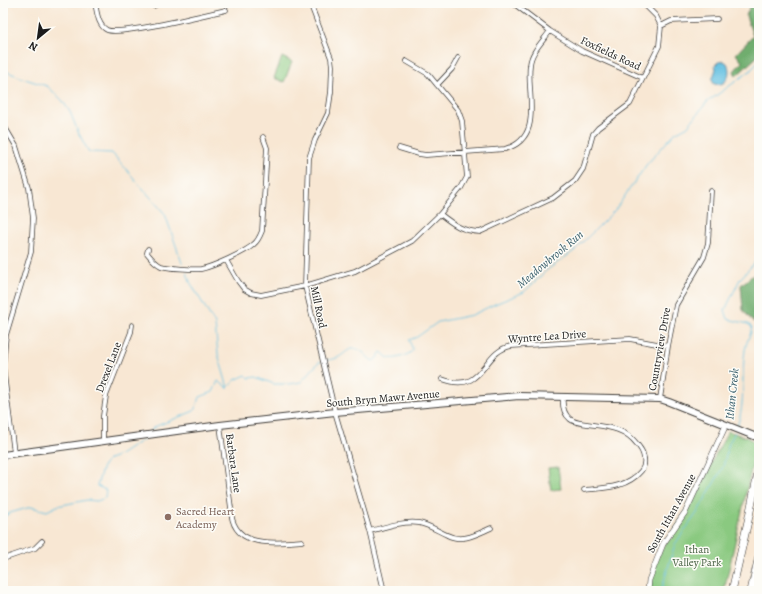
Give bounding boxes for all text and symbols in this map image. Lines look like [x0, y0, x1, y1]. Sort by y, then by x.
north arrow [18, 18, 58, 58]
street label: Foxfields Road [578, 33, 644, 74]
text: N [26, 38, 41, 55]
water label: Meadowbrook Run [513, 226, 587, 292]
street label: Mill Road [307, 285, 330, 330]
street label: Countryview Drive [645, 306, 674, 392]
street label: Wyntre Lea Drive [506, 326, 587, 347]
street label: Drexel Lane [92, 340, 125, 395]
water label: Ithan Creek [721, 367, 743, 421]
street label: South Bryn Mawr Avenue [326, 386, 440, 411]
street label: Barbara Lane [222, 432, 245, 494]
street label: South Ithan Avenue [643, 471, 699, 555]
place label: Sacred Heart Academy [175, 504, 235, 532]
marker: Sacred Heart Academy [163, 512, 173, 522]
park label: Ithan Valley Park [672, 542, 722, 570]

